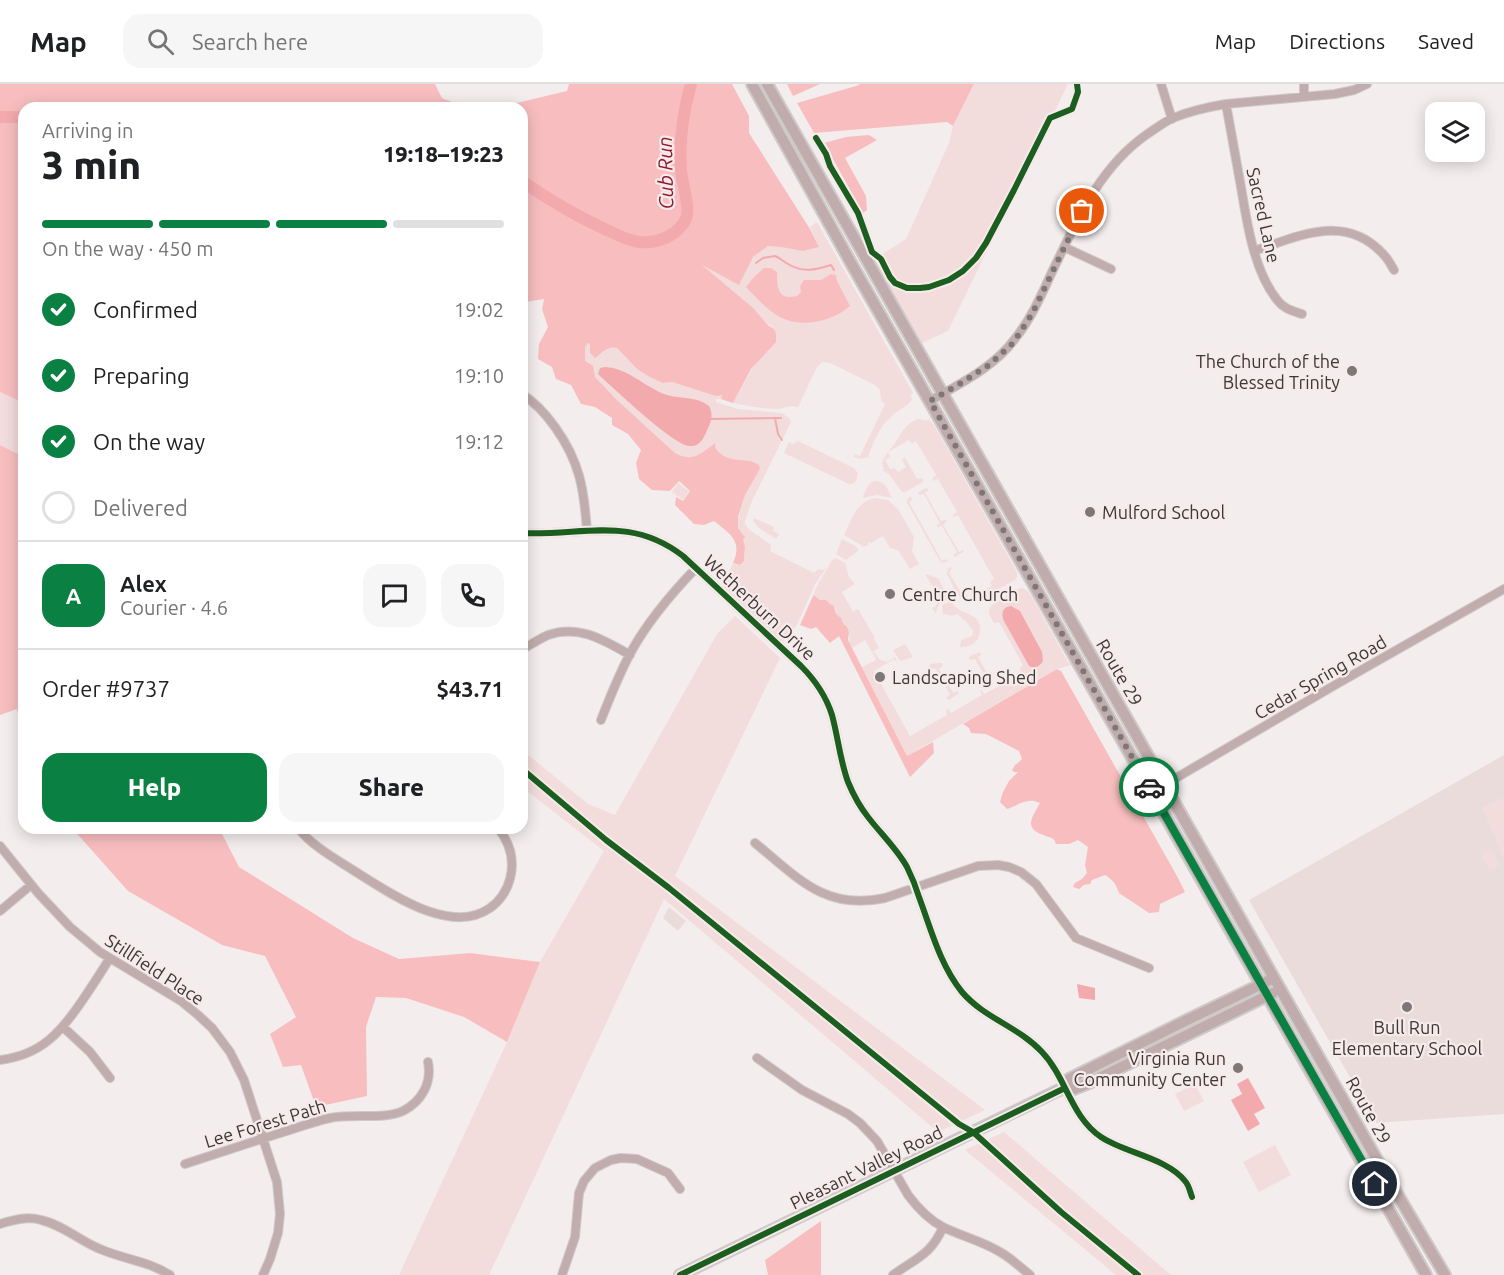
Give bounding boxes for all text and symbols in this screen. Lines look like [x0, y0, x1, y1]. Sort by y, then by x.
search box [123, 14, 543, 68]
icon: search [144, 25, 177, 58]
text: Map [30, 26, 87, 57]
text: Search here [192, 29, 308, 54]
text: Map [1215, 29, 1256, 53]
text: Directions [1289, 29, 1385, 53]
text: Saved [1418, 29, 1474, 53]
map controls [1425, 102, 1485, 162]
button: layers [1425, 102, 1485, 162]
text: Arriving in [42, 119, 133, 142]
water label: Cub Run [653, 136, 677, 210]
text: 19:18–19:23 [383, 141, 504, 166]
text: 3 min [42, 143, 141, 186]
street label: Sacred Lane [1243, 165, 1285, 265]
pin [1056, 185, 1107, 236]
icon: bag [1065, 194, 1098, 227]
text: On the way · 450 m [42, 237, 214, 260]
icon: check [42, 293, 75, 326]
text: Confirmed [93, 297, 198, 322]
text: 19:02 [454, 298, 504, 321]
place label: The Church of the Blessed Trinity [1196, 351, 1340, 392]
icon: check [42, 359, 75, 392]
text: Preparing [93, 363, 190, 388]
text: 19:10 [454, 364, 504, 387]
marker: The Church of the Blessed Trinity [1345, 364, 1359, 378]
icon: check [42, 425, 75, 458]
text: On the way [93, 429, 205, 454]
text: 19:12 [454, 430, 504, 453]
text: Delivered [93, 495, 188, 520]
place label: Mulford School [1102, 502, 1226, 522]
marker: Mulford School [1083, 505, 1097, 519]
street label: Wetherburn Drive [700, 550, 820, 664]
button: chat [363, 564, 426, 627]
button: phone [441, 564, 504, 627]
text: Alex [120, 571, 167, 596]
text: A [66, 583, 81, 608]
place label: Centre Church [902, 584, 1018, 604]
marker: Centre Church [883, 587, 897, 601]
text: Courier · 4.6 [120, 596, 228, 619]
street label: Cedar Spring Road [1250, 631, 1390, 723]
street label: Route 29 [1093, 635, 1147, 709]
place label: Landscaping Shed [892, 667, 1036, 687]
marker: Landscaping Shed [873, 670, 887, 684]
text: Order #9737 [42, 676, 170, 701]
text: $43.71 [437, 676, 504, 701]
button: Help [42, 753, 267, 822]
button: Share [279, 753, 504, 822]
courier [1119, 757, 1179, 817]
icon: car [1133, 771, 1166, 804]
street label: Stillfield Place [102, 930, 208, 1008]
marker: Bull Run Elementary School [1400, 1000, 1414, 1014]
place label: Bull Run Elementary School [1332, 1017, 1483, 1058]
place label: Virginia Run Community Center [1074, 1048, 1226, 1089]
marker: Virginia Run Community Center [1231, 1061, 1245, 1075]
street label: Route 29 [1342, 1073, 1396, 1147]
street label: Lee Forest Path [202, 1095, 328, 1151]
street label: Pleasant Valley Road [786, 1121, 946, 1213]
pin [1349, 1158, 1400, 1209]
icon: home [1358, 1167, 1391, 1200]

